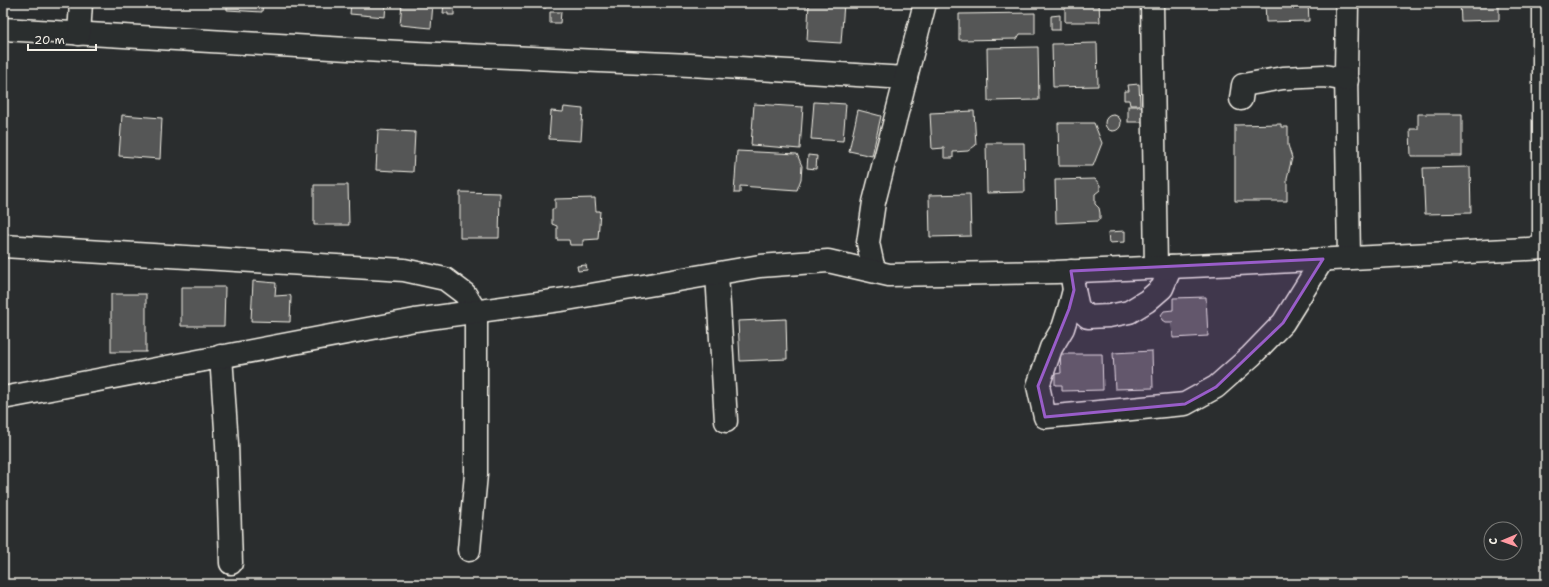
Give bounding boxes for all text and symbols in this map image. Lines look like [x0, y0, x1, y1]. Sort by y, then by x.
scale bar [28, 26, 96, 52]
text: 20 m [34, 32, 65, 48]
north arrow [1483, 521, 1523, 561]
text: С [1486, 537, 1501, 545]

